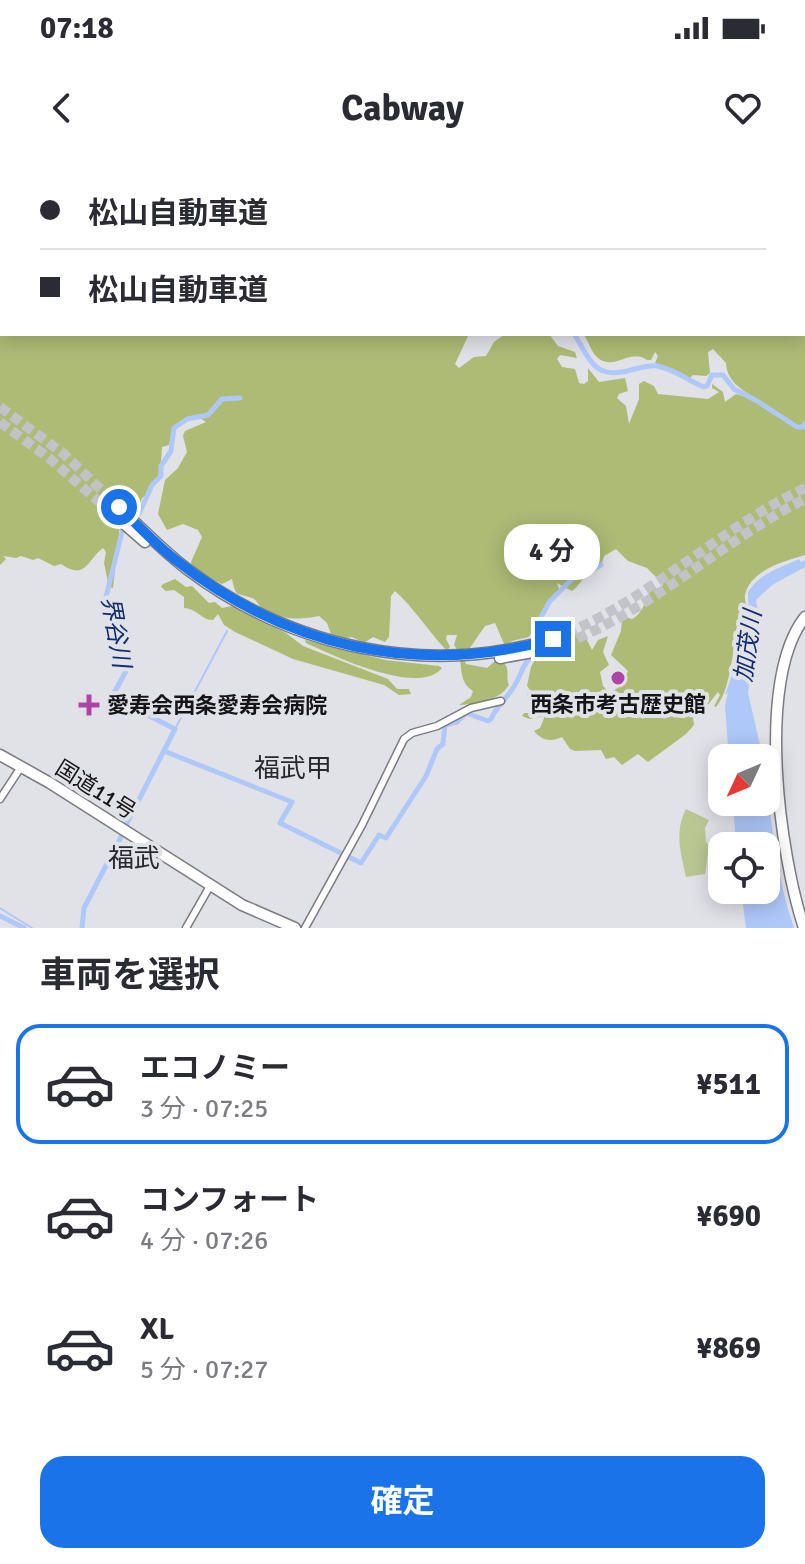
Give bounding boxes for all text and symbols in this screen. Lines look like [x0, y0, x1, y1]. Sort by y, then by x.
text: 07:18 [40, 10, 114, 47]
icon: back [40, 86, 84, 130]
text: Cabway [341, 86, 464, 131]
icon: heart [721, 86, 765, 130]
text: 松山自動車道 [88, 195, 268, 232]
text: 松山自動車道 [88, 272, 268, 309]
route start [101, 489, 137, 525]
callout: 4 分 [505, 523, 601, 579]
text: 4 分 [529, 536, 575, 568]
water label: 界谷川 [95, 594, 138, 673]
water label: 加茂川 [728, 605, 768, 684]
route end [535, 621, 571, 657]
marker: 西条市考古歴史館 [609, 669, 627, 687]
place label: 西条市考古歴史館 [530, 691, 706, 718]
place label: 愛寿会西条愛寿会病院 [107, 692, 327, 719]
marker: 愛寿会西条愛寿会病院 [78, 694, 100, 716]
north arrow [708, 744, 780, 816]
map controls [708, 744, 780, 904]
district label: 福武甲 [254, 753, 332, 785]
street label: 国道11号 [51, 754, 141, 825]
button: locate [708, 832, 780, 904]
district label: 福武 [108, 843, 160, 875]
text: 車両を選択 [40, 953, 220, 998]
icon: car [44, 1048, 116, 1120]
text: エコノミー [140, 1050, 290, 1087]
text: ¥511 [696, 1066, 761, 1103]
text: 3 分 · 07:25 [140, 1093, 268, 1125]
icon: car [44, 1180, 116, 1252]
text: コンフォート [140, 1182, 319, 1219]
text: ¥690 [696, 1198, 761, 1235]
text: 4 分 · 07:26 [140, 1225, 268, 1257]
text: XL [140, 1311, 174, 1348]
icon: car [44, 1312, 116, 1384]
text: ¥869 [696, 1330, 761, 1367]
text: 5 分 · 07:27 [140, 1354, 268, 1386]
button: 確定 [40, 1456, 765, 1548]

